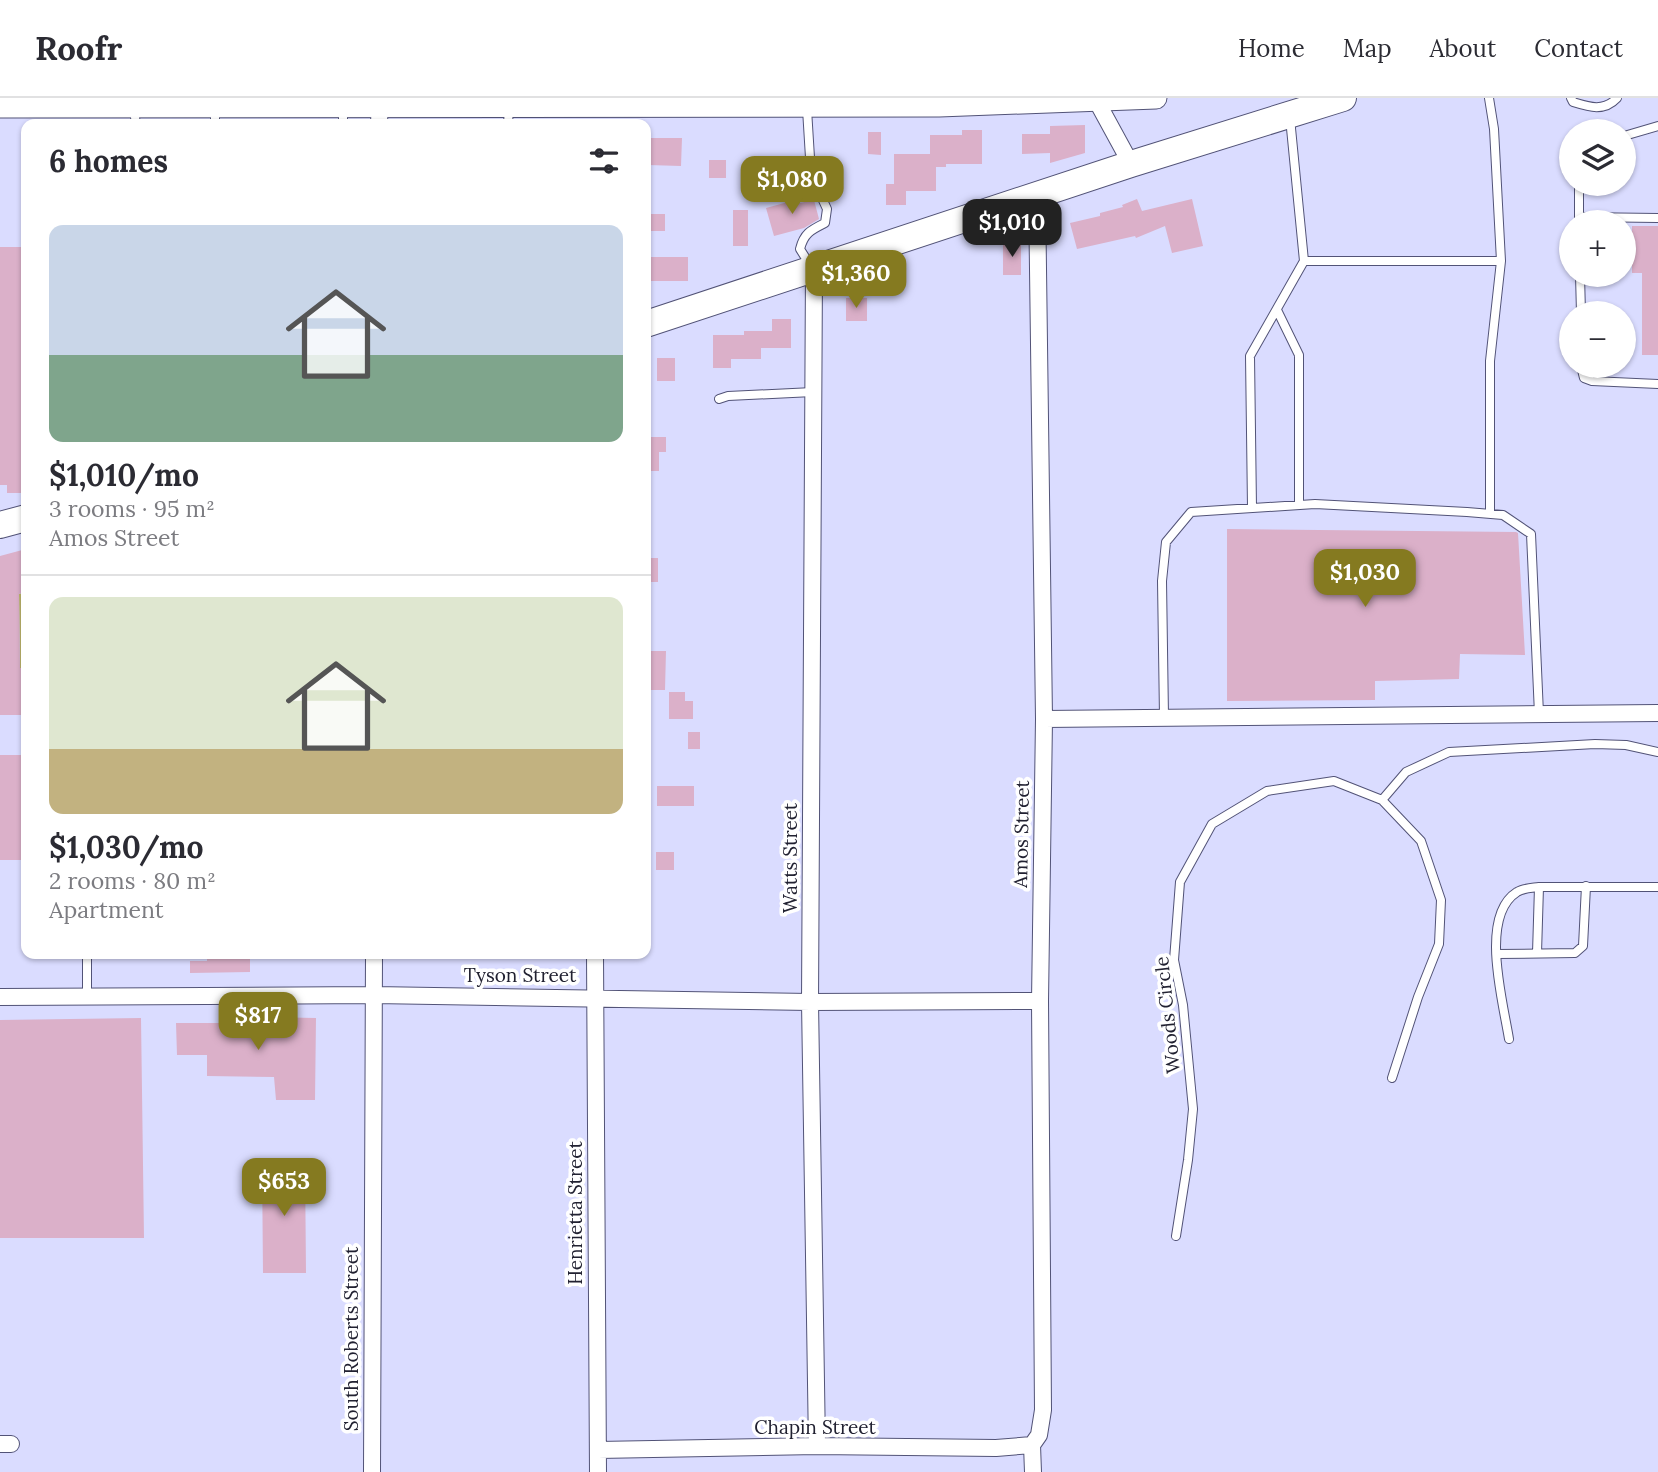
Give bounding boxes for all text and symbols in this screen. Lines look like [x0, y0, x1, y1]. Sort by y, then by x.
text: Roofr [35, 27, 122, 69]
text: Home [1238, 33, 1305, 64]
text: Map [1343, 33, 1392, 64]
text: About [1430, 33, 1496, 64]
text: Contact [1534, 33, 1623, 64]
map controls [1559, 119, 1636, 378]
button: layers [1559, 119, 1636, 196]
text: 6 homes [49, 142, 168, 180]
icon: filters [585, 142, 623, 180]
pin: $1,080 [735, 156, 849, 216]
text: $1,080 [757, 164, 827, 193]
pin: $1,010 [955, 200, 1069, 259]
text: $1,010 [979, 207, 1045, 236]
button: + [1559, 210, 1636, 287]
pin: $1,360 [799, 250, 913, 310]
text: $1,360 [821, 258, 891, 287]
icon: home [273, 271, 399, 397]
button: − [1559, 301, 1636, 378]
text: $1,010/mo [49, 456, 199, 494]
text: 3 rooms · 95 m² [49, 494, 215, 523]
text: Amos Street [49, 523, 179, 552]
pin: $1,030 [1308, 550, 1422, 609]
text: $1,030 [1330, 557, 1400, 586]
icon: home [273, 643, 399, 769]
street label: Amos Street [1008, 779, 1034, 889]
street label: Watts Street [778, 802, 802, 913]
text: $1,030/mo [49, 828, 204, 866]
text: 2 rooms · 80 m² [49, 866, 216, 895]
text: Apartment [49, 895, 164, 924]
street label: Woods Circle [1149, 955, 1185, 1075]
street label: Tyson Street [464, 963, 577, 987]
pin: $817 [217, 992, 299, 1052]
text: $817 [235, 1000, 281, 1029]
street label: Henrietta Street [563, 1141, 587, 1285]
pin: $653 [243, 1158, 325, 1218]
text: $653 [258, 1166, 310, 1195]
street label: South Roberts Street [339, 1246, 363, 1431]
street label: Chapin Street [754, 1415, 876, 1439]

